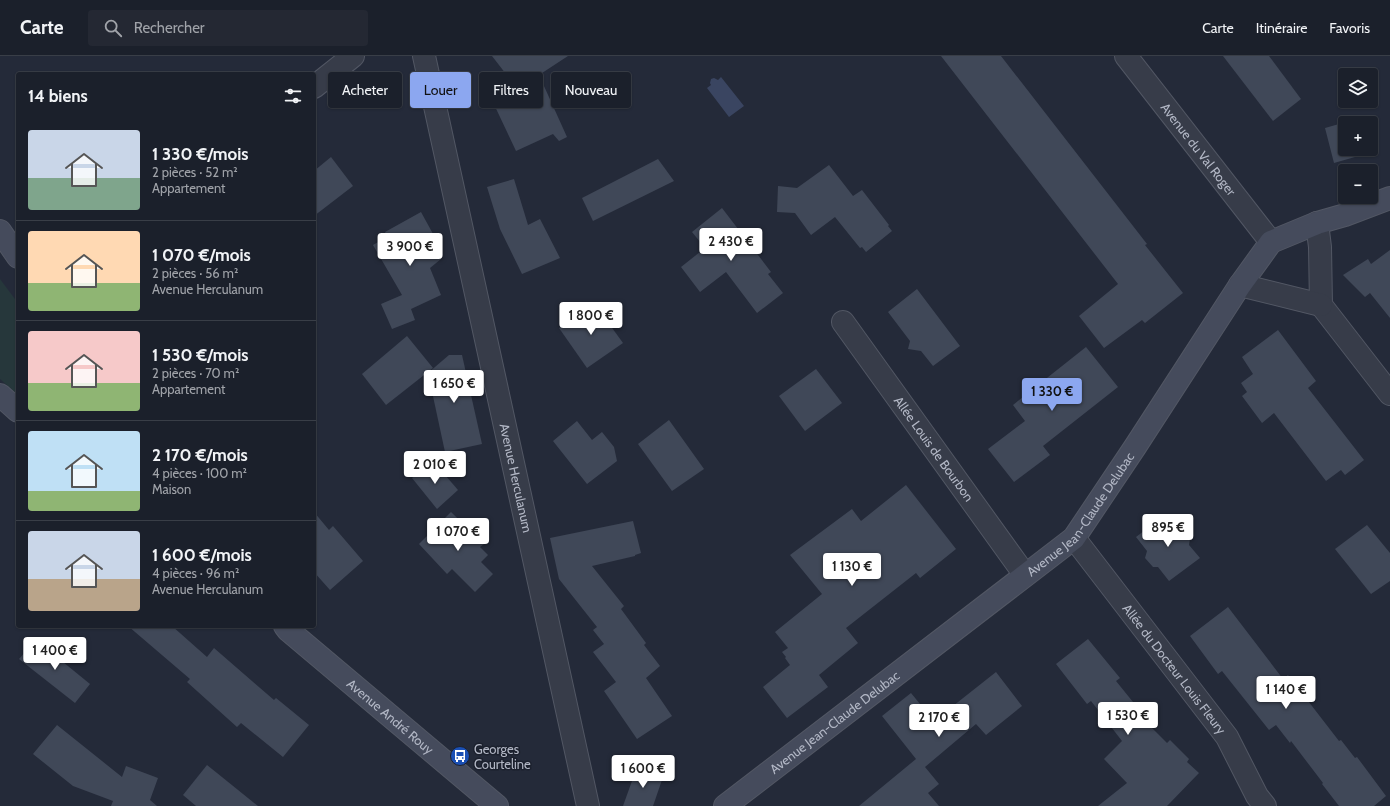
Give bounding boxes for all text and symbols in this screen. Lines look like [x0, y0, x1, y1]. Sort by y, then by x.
search box [88, 10, 368, 46]
text: Carte [20, 16, 64, 39]
icon: search [102, 17, 124, 39]
text: Rechercher [134, 19, 205, 37]
text: Carte [1202, 19, 1234, 37]
text: Itinéraire [1256, 19, 1307, 37]
text: Favoris [1329, 19, 1370, 37]
map controls [1338, 68, 1378, 204]
button: layers [1338, 68, 1378, 108]
chip: Acheter [328, 72, 402, 108]
chip: Louer [410, 72, 471, 108]
chip: Filtres [479, 72, 543, 108]
chip: Nouveau [551, 72, 631, 108]
icon: filters [282, 85, 304, 107]
text: 14 biens [28, 86, 88, 106]
street label: Avenue du Val Roger [1158, 100, 1240, 199]
button: + [1338, 116, 1378, 156]
text: 1 330 €/mois [152, 144, 249, 164]
icon: home [60, 146, 108, 194]
text: 2 pièces · 52 m² [152, 164, 238, 180]
button: − [1338, 164, 1378, 204]
text: Appartement [152, 180, 225, 196]
pin: 2 430 € [694, 228, 768, 262]
pin: 3 900 € [373, 233, 447, 267]
text: 2 430 € [708, 233, 754, 249]
text: 3 900 € [387, 238, 433, 254]
text: 1 070 €/mois [152, 245, 251, 265]
icon: home [60, 247, 108, 295]
text: 2 pièces · 56 m² [152, 265, 238, 281]
text: Avenue Herculanum [152, 281, 263, 297]
pin: 1 800 € [554, 302, 628, 336]
text: 1 800 € [568, 307, 614, 323]
text: 1 530 €/mois [152, 345, 249, 365]
icon: home [60, 347, 108, 395]
text: 2 pièces · 70 m² [152, 365, 239, 381]
pin: 1 650 € [417, 370, 491, 404]
text: 1 650 € [433, 375, 475, 391]
pin: 1 330 € [1015, 378, 1089, 412]
text: Appartement [152, 381, 225, 397]
text: 1 330 € [1031, 383, 1073, 399]
street label: Allée Louis de Bourbon [891, 393, 977, 504]
street label: Avenue Herculanum [497, 422, 536, 534]
text: 2 170 €/mois [152, 445, 248, 465]
icon: home [60, 447, 108, 495]
street label: Avenue Jean-Claude Delubac [1023, 449, 1137, 579]
pin: 2 010 € [398, 451, 472, 485]
text: 2 010 € [413, 456, 457, 472]
text: 4 pièces · 100 m² [152, 465, 247, 481]
text: Maison [152, 481, 191, 497]
pin: 895 € [1140, 514, 1196, 548]
pin: 1 070 € [421, 518, 495, 552]
text: 895 € [1151, 519, 1185, 535]
text: 1 070 € [436, 523, 480, 539]
text: 1 600 €/mois [152, 545, 252, 565]
icon: home [60, 547, 108, 595]
pin: 1 130 € [815, 553, 889, 587]
text: 1 130 € [832, 558, 872, 574]
text: 4 pièces · 96 m² [152, 565, 239, 581]
text: Avenue Herculanum [152, 581, 263, 597]
street label: Allée du Docteur Louis Fleury [1119, 601, 1230, 737]
pin: 1 400 € [18, 637, 92, 671]
text: 1 400 € [32, 642, 78, 658]
street label: Avenue Jean-Claude Delubac [766, 667, 903, 777]
street label: Avenue André Rouy [344, 675, 437, 758]
pin: 1 140 € [1249, 676, 1323, 710]
text: 1 140 € [1265, 681, 1307, 697]
pin: 1 530 € [1091, 702, 1165, 736]
pin: 2 170 € [902, 704, 976, 738]
text: 1 530 € [1107, 707, 1149, 723]
text: 2 170 € [918, 709, 960, 725]
place label: Georges Courteline [474, 741, 531, 772]
bus stop icon: Georges Courteline [449, 745, 471, 767]
pin: 1 600 € [606, 755, 680, 789]
text: 1 600 € [621, 760, 665, 776]

